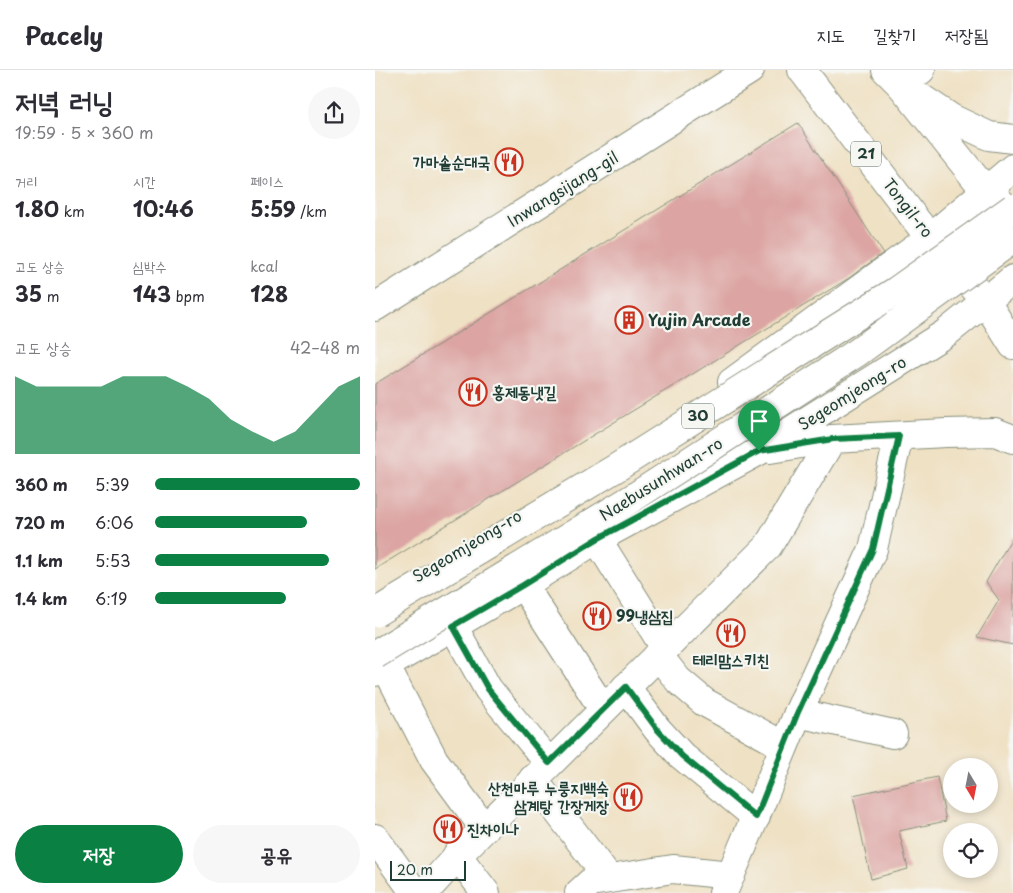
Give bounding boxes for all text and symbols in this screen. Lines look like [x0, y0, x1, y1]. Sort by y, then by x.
text: Pacely [25, 17, 103, 53]
text: 지도 [816, 21, 845, 48]
text: 길찾기 [873, 21, 917, 48]
text: 저장됨 [945, 21, 988, 48]
text: 저녁 러닝 [15, 79, 114, 122]
button: share [308, 87, 360, 139]
text: 19:59 · 5 × 360 m [15, 120, 154, 144]
road number: 21 [851, 142, 881, 166]
street label: Inwangsijang-gil [502, 144, 623, 232]
restaurant icon: 가마솥순대국 [494, 147, 524, 177]
place label: 가마솥순대국 [413, 149, 490, 173]
text: 거리 [15, 171, 38, 192]
text: 시간 [133, 171, 155, 192]
text: 페이스 [250, 171, 284, 192]
street label: Tongil-ro [878, 173, 940, 242]
text: 1.80 [15, 192, 59, 224]
text: 10:46 [133, 192, 194, 224]
text: 5:59 [250, 192, 296, 224]
text: km [59, 201, 85, 222]
text: /km [296, 201, 327, 222]
text: 고도 상승 [15, 256, 65, 277]
text: 심박수 [133, 256, 166, 277]
text: kcal [250, 256, 278, 277]
text: 35 [15, 277, 42, 309]
text: 143 [133, 277, 171, 309]
text: 128 [250, 277, 288, 309]
text: m [42, 286, 59, 307]
text: bpm [171, 286, 205, 307]
building icon: Yujin Arcade [614, 305, 644, 335]
place label: Yujin Arcade [648, 307, 751, 331]
text: 고도 상승 [15, 335, 72, 359]
text: 42–48 m [290, 335, 360, 359]
street label: Segeomjeong-ro [793, 349, 910, 435]
restaurant icon: 홍제동냇길 [458, 377, 488, 407]
place label: 홍제동냇길 [492, 379, 557, 403]
pin [738, 400, 780, 451]
road number: 30 [682, 404, 714, 428]
icon: arrive [745, 407, 773, 435]
street label: Naebusunhwan-ro [594, 430, 727, 526]
text: 360 m [15, 472, 68, 496]
text: 5:39 [95, 472, 129, 496]
street label: Segeomjeong-ro [407, 503, 526, 587]
text: 720 m [15, 510, 65, 534]
text: 6:06 [95, 510, 134, 534]
text: 1.1 km [15, 548, 63, 572]
text: 5:53 [95, 548, 130, 572]
text: 1.4 km [15, 586, 67, 610]
text: 6:19 [95, 586, 127, 610]
restaurant icon: 99냉삼집 [582, 601, 612, 631]
place label: 99냉삼집 [616, 603, 674, 627]
restaurant icon: 테리맘스키친 [716, 618, 746, 648]
place label: 테리맘스키친 [692, 647, 770, 671]
north arrow [943, 758, 997, 812]
map controls [943, 758, 998, 878]
place label: 산천마루 누룽지백숙 삼계탕 간장게장 [488, 775, 609, 817]
restaurant icon: 산천마루 누룽지백숙 삼계탕 간장게장 [613, 782, 643, 812]
restaurant icon: 진차이나 [433, 814, 463, 844]
place label: 진차이나 [467, 816, 520, 840]
button: locate [943, 823, 998, 878]
button: 저장 [15, 825, 183, 883]
button: 공유 [193, 825, 360, 883]
scale bar [390, 858, 466, 881]
text: 20 m [397, 859, 433, 880]

